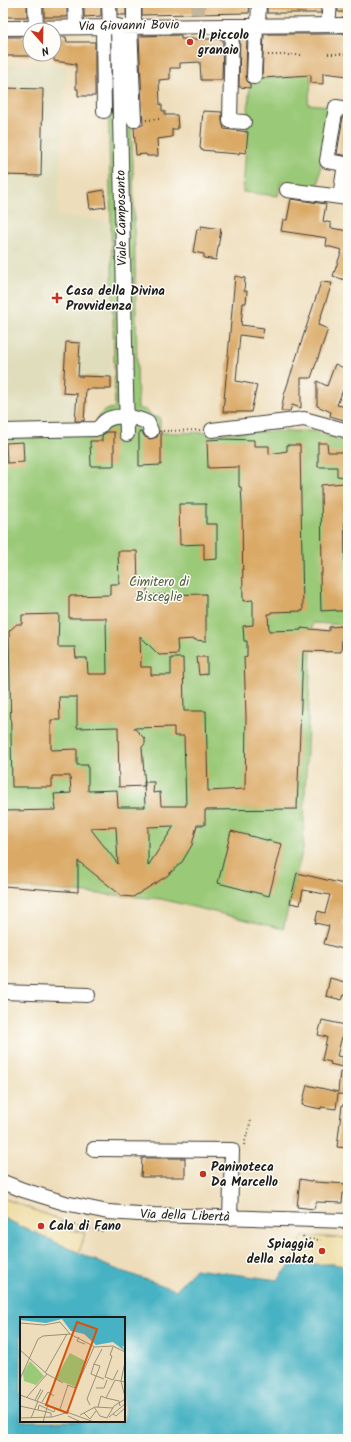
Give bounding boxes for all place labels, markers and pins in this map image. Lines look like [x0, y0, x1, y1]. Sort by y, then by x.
place label: Il piccolo granaio [197, 25, 249, 61]
marker: Il piccolo granaio [185, 37, 195, 47]
place label: Casa della Divina Provvidenza [66, 281, 165, 317]
marker: Casa della Divina Provvidenza [51, 292, 63, 304]
place label: Paninoteca Da Marcello [211, 1157, 278, 1193]
marker: Paninoteca Da Marcello [198, 1169, 208, 1179]
place label: Cala di Fano [49, 1216, 121, 1237]
marker: Cala di Fano [36, 1221, 46, 1231]
place label: Spiaggia della salata [247, 1234, 314, 1270]
marker: Spiaggia della salata [317, 1246, 327, 1256]

